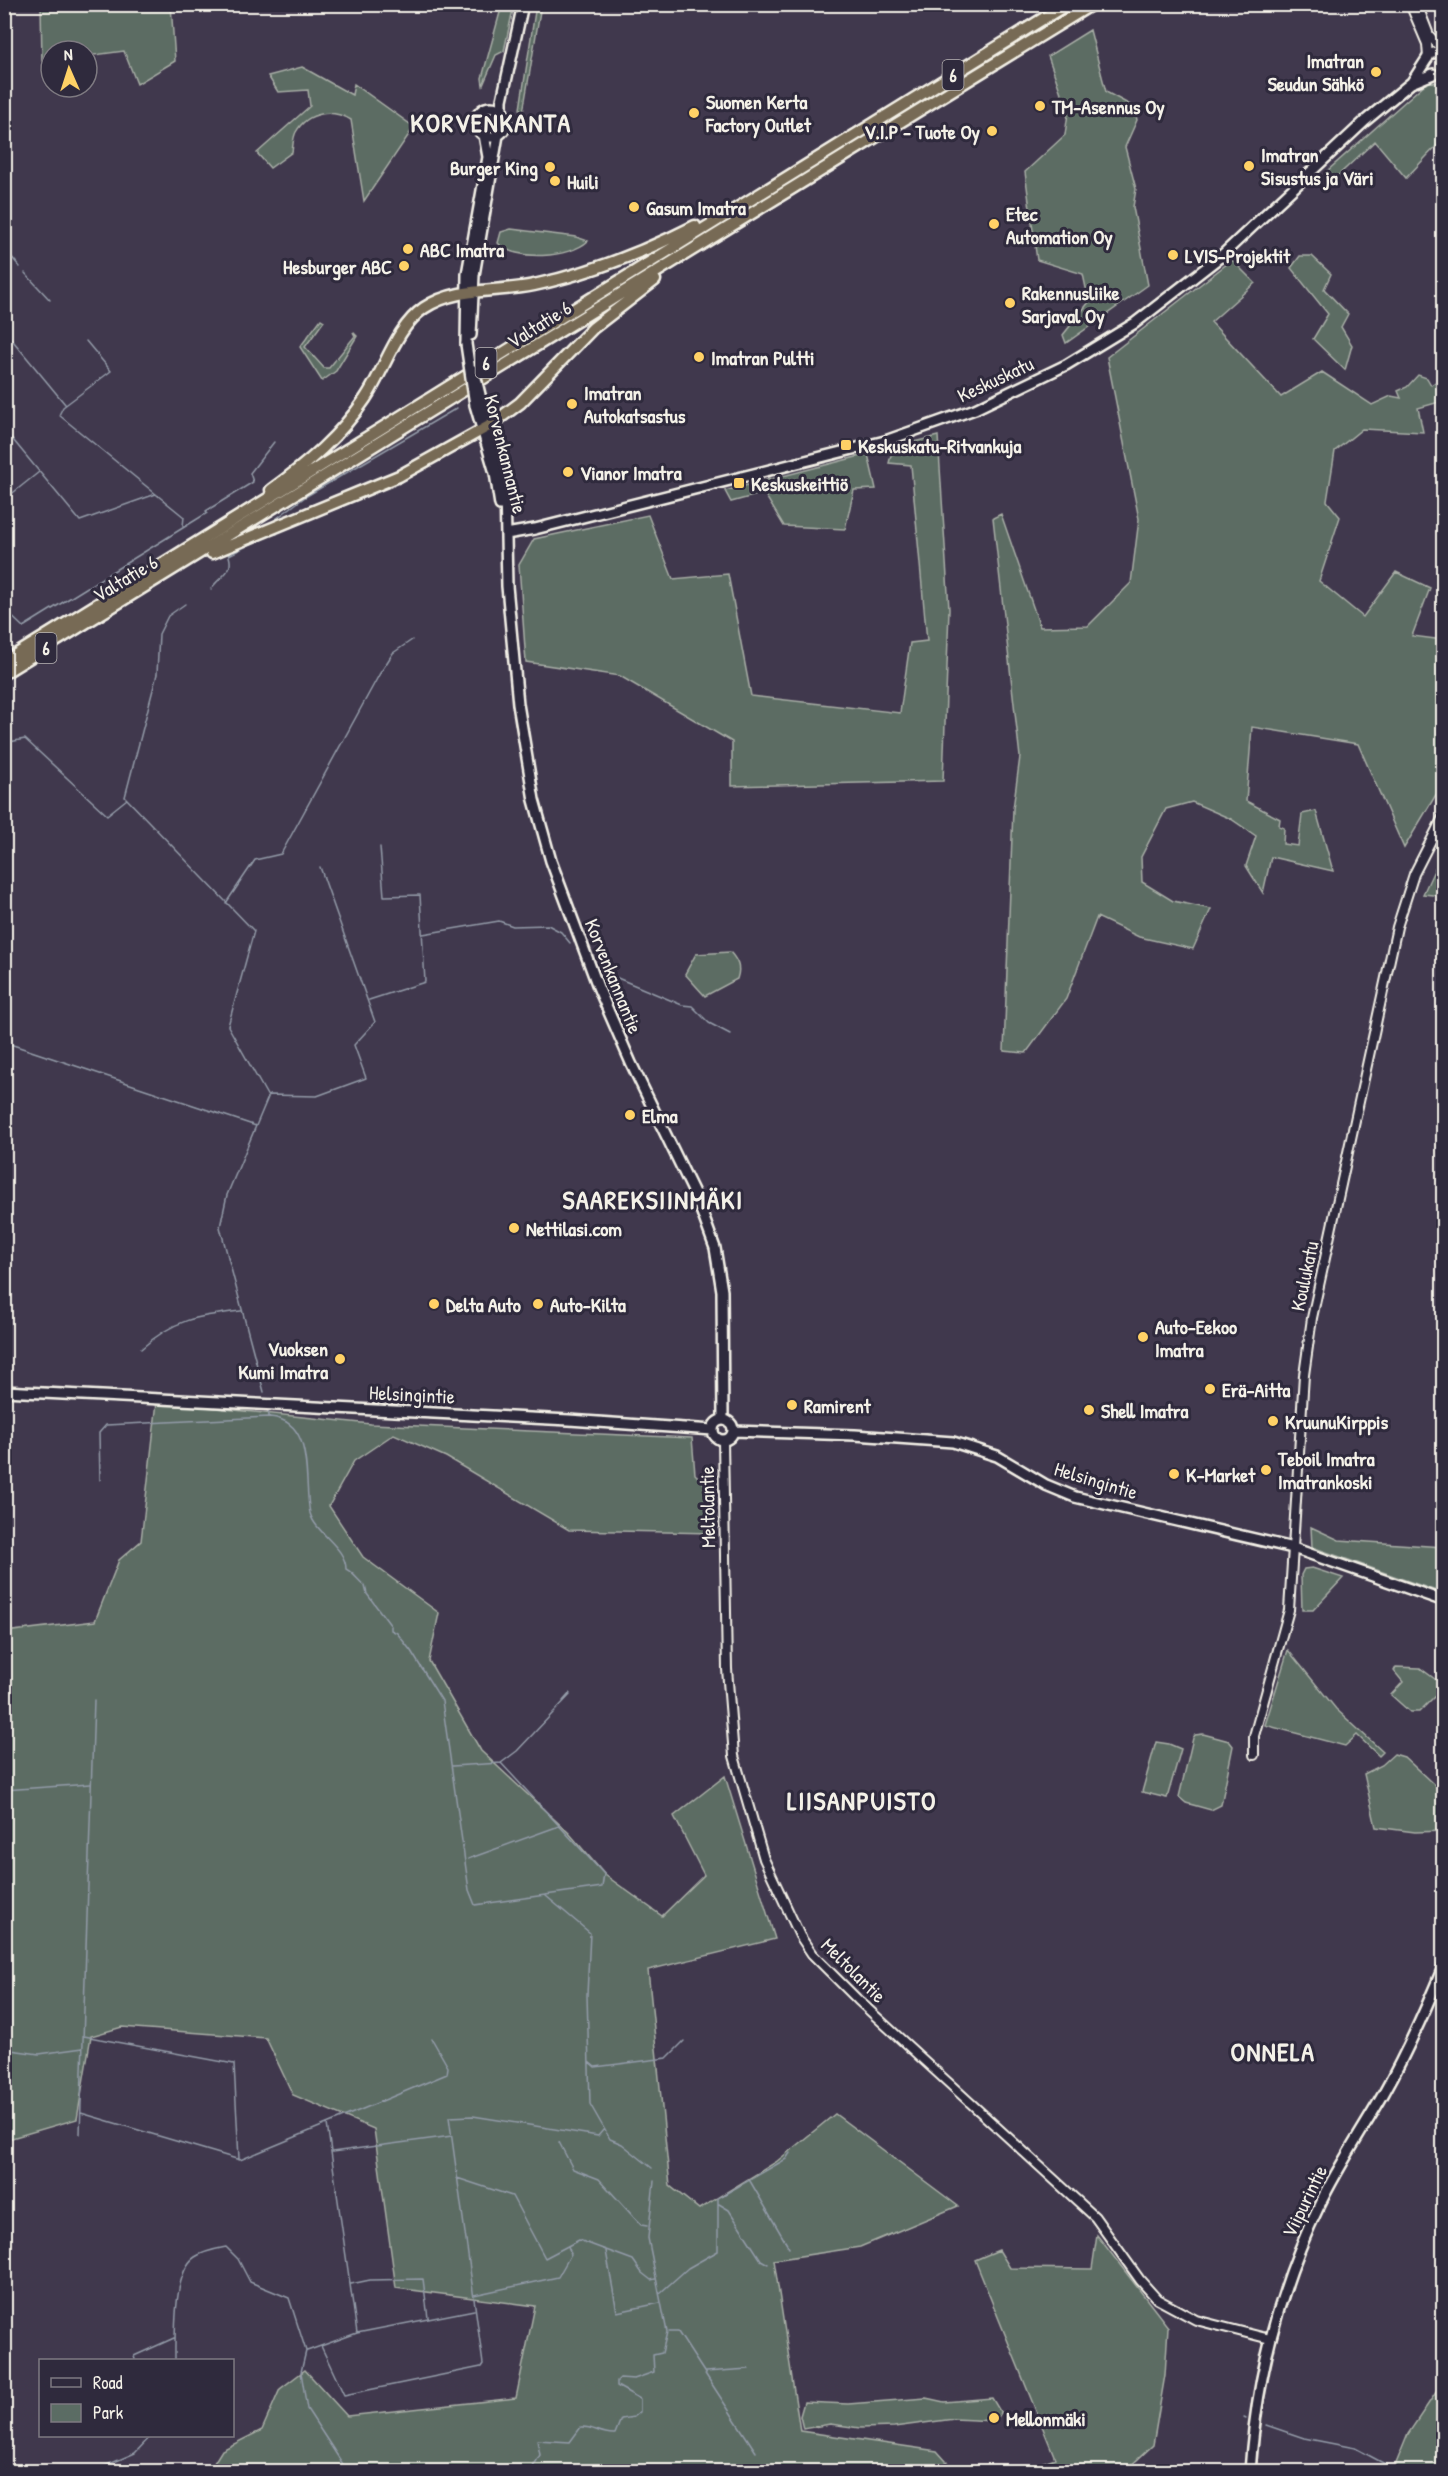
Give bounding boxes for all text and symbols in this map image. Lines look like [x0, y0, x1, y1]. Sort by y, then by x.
north arrow [39, 39, 99, 99]
text: N [63, 43, 74, 65]
place label: Imatran Seudun Sähkö [1268, 47, 1364, 97]
road number: 6 [942, 60, 964, 90]
marker: Imatran Seudun Sähkö [1369, 65, 1383, 79]
place label: Suomen Kerta Factory Outlet [705, 88, 812, 139]
place label: TM-Asennus Oy [1051, 93, 1165, 121]
marker: TM-Asennus Oy [1033, 99, 1047, 113]
district label: KORVENKANTA [410, 105, 572, 140]
marker: Suomen Kerta Factory Outlet [687, 106, 701, 120]
place label: V.I.P - Tuote Oy [864, 118, 981, 146]
marker: V.I.P - Tuote Oy [985, 124, 999, 138]
place label: Imatran Sisustus ja Väri [1261, 141, 1374, 191]
place label: Burger King [450, 154, 538, 182]
marker: Imatran Sisustus ja Väri [1242, 159, 1256, 173]
marker: Burger King [543, 160, 557, 174]
place label: Huili [567, 168, 599, 195]
marker: Huili [548, 174, 562, 188]
place label: Gasum Imatra [646, 194, 746, 221]
marker: Gasum Imatra [627, 200, 641, 214]
place label: Etec Automation Oy [1006, 200, 1113, 251]
marker: Etec Automation Oy [987, 217, 1001, 231]
place label: ABC Imatra [420, 236, 504, 263]
marker: ABC Imatra [401, 242, 415, 256]
place label: LVIS-Projektit [1185, 242, 1291, 269]
marker: LVIS-Projektit [1166, 248, 1180, 262]
place label: Hesburger ABC [283, 253, 392, 281]
marker: Hesburger ABC [397, 259, 411, 273]
place label: Rakennusliike Sarjaval Oy [1022, 279, 1120, 330]
street label: Valtatie 6 [502, 294, 576, 354]
marker: Rakennusliike Sarjaval Oy [1003, 296, 1017, 310]
place label: Imatran Pultti [711, 344, 814, 371]
road number: 6 [476, 348, 496, 378]
marker: Imatran Pultti [692, 350, 706, 364]
street label: Keskuskatu [953, 350, 1037, 408]
place label: Imatran Autokatsastus [584, 379, 686, 429]
street label: Korvenkannantie [478, 392, 534, 516]
marker: Imatran Autokatsastus [565, 397, 579, 411]
place label: Keskuskatu-Ritvankuja [858, 432, 1022, 459]
marker: Keskuskatu-Ritvankuja [839, 438, 853, 452]
place label: Vianor Imatra [580, 459, 682, 486]
marker: Vianor Imatra [561, 465, 575, 479]
place label: Keskuskeittiö [751, 470, 848, 497]
marker: Keskuskeittiö [732, 476, 746, 490]
street label: Valtatie 6 [88, 548, 162, 608]
road number: 6 [36, 633, 57, 663]
street label: Korvenkannantie [579, 915, 649, 1037]
place label: Elma [642, 1102, 678, 1129]
marker: Elma [623, 1108, 637, 1122]
district label: SAAREKSIINMÄKI [562, 1182, 744, 1217]
place label: Nettilasi.com [526, 1215, 622, 1242]
marker: Nettilasi.com [507, 1221, 521, 1235]
street label: Koulukatu [1283, 1239, 1325, 1313]
place label: Delta Auto [446, 1291, 521, 1318]
place label: Auto-Kilta [550, 1291, 626, 1318]
marker: Delta Auto [427, 1297, 441, 1311]
marker: Auto-Kilta [531, 1297, 545, 1311]
place label: Auto-Eekoo Imatra [1155, 1313, 1237, 1363]
marker: Auto-Eekoo Imatra [1136, 1330, 1150, 1344]
place label: Vuoksen Kumi Imatra [238, 1335, 328, 1385]
marker: Vuoksen Kumi Imatra [333, 1352, 347, 1366]
place label: Erä-Aitta [1222, 1376, 1290, 1403]
street label: Helsingintie [369, 1378, 455, 1410]
marker: Erä-Aitta [1203, 1382, 1217, 1396]
place label: Ramirent [804, 1392, 872, 1419]
place label: Shell Imatra [1101, 1397, 1188, 1424]
marker: Ramirent [785, 1398, 799, 1412]
marker: Shell Imatra [1082, 1403, 1096, 1417]
place label: KruunuKirppis [1285, 1408, 1388, 1436]
marker: KruunuKirppis [1266, 1414, 1280, 1428]
place label: Teboil Imatra Imatrankoski [1277, 1445, 1375, 1495]
street label: Helsingintie [1051, 1455, 1141, 1505]
place label: K-Market [1186, 1461, 1256, 1488]
marker: Teboil Imatra Imatrankoski [1259, 1463, 1273, 1477]
street label: Meltolantie [693, 1466, 721, 1548]
marker: K-Market [1167, 1467, 1181, 1481]
district label: LIISANPUISTO [787, 1783, 937, 1818]
street label: Meltolantie [816, 1932, 892, 2008]
district label: ONNELA [1231, 2034, 1315, 2069]
street label: Viipurintie [1275, 2160, 1333, 2242]
legend [39, 2359, 234, 2437]
text: Road [93, 2370, 123, 2395]
text: Park [93, 2400, 124, 2425]
place label: Mellonmäki [1006, 2405, 1086, 2432]
marker: Mellonmäki [987, 2411, 1001, 2425]

